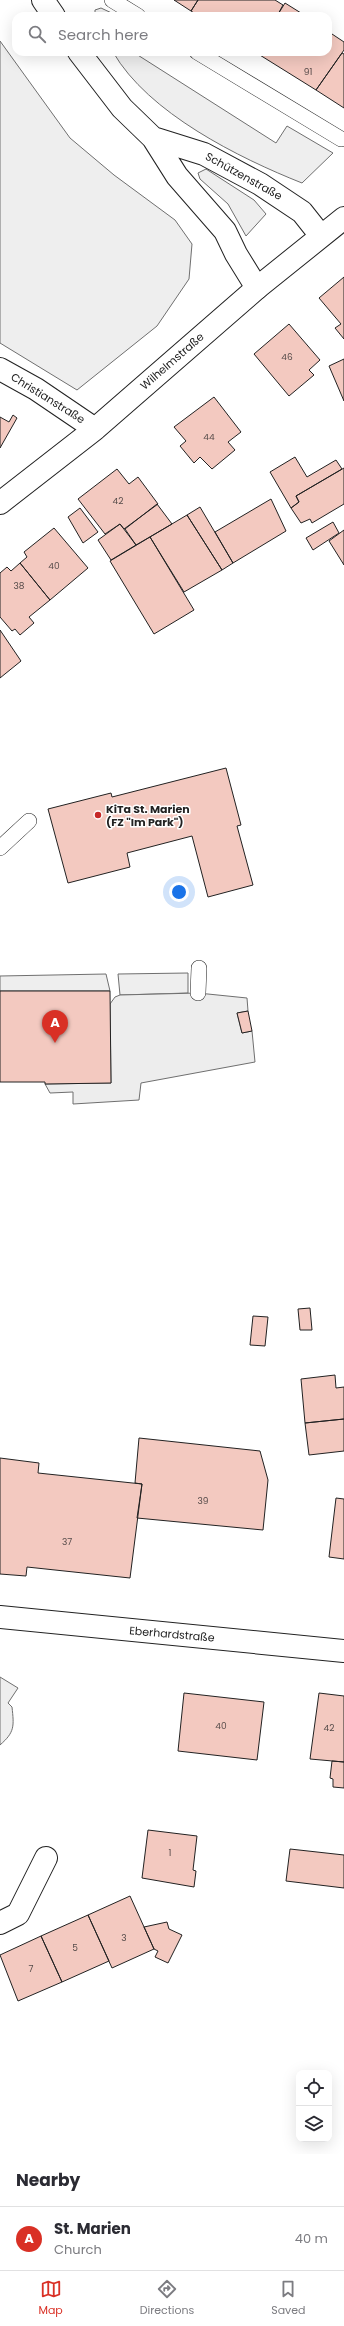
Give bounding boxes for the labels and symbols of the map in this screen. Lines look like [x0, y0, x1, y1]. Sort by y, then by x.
house number: 91 [304, 66, 312, 78]
street label: Schützenstraße [203, 148, 285, 204]
street label: Wilhelmstraße [137, 329, 207, 393]
house number: 46 [281, 351, 293, 363]
street label: Christianstraße [8, 369, 88, 427]
house number: 44 [203, 431, 215, 443]
house number: 42 [113, 495, 123, 507]
house number: 40 [48, 560, 60, 572]
house number: 38 [14, 580, 25, 592]
place label: KiTa St. Marien (FZ "Im Park") [106, 801, 190, 830]
marker: KiTa St. Marien (FZ "Im Park") [93, 810, 103, 820]
your location [169, 882, 189, 902]
pin: A [42, 1010, 68, 1043]
house number: 39 [198, 1495, 209, 1507]
house number: 37 [62, 1536, 72, 1548]
street label: Eberhardstraße [129, 1622, 216, 1646]
house number: 40 [215, 1720, 227, 1732]
house number: 42 [324, 1722, 334, 1734]
house number: 1 [169, 1847, 172, 1859]
house number: 3 [121, 1932, 127, 1944]
house number: 5 [72, 1942, 78, 1954]
house number: 7 [29, 1963, 34, 1975]

